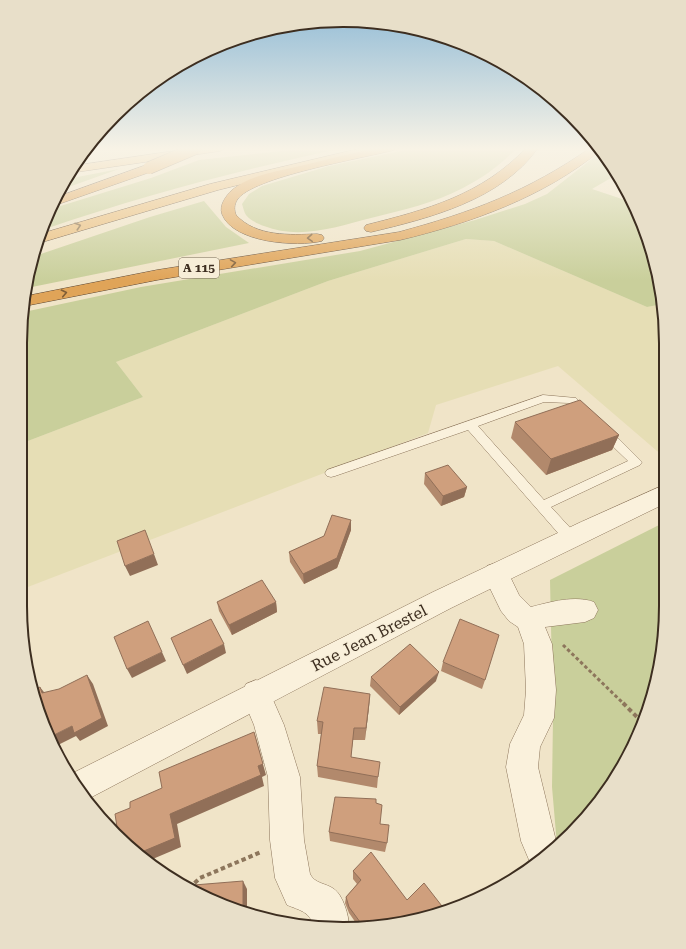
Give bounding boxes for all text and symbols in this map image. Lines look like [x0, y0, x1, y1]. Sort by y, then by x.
one-way arrow [74, 222, 81, 231]
one-way arrow [307, 234, 313, 243]
road number: A 115 [179, 258, 219, 278]
one-way arrow [230, 259, 236, 268]
one-way arrow [61, 289, 67, 298]
street label: Rue Jean Brestel [308, 601, 430, 675]

